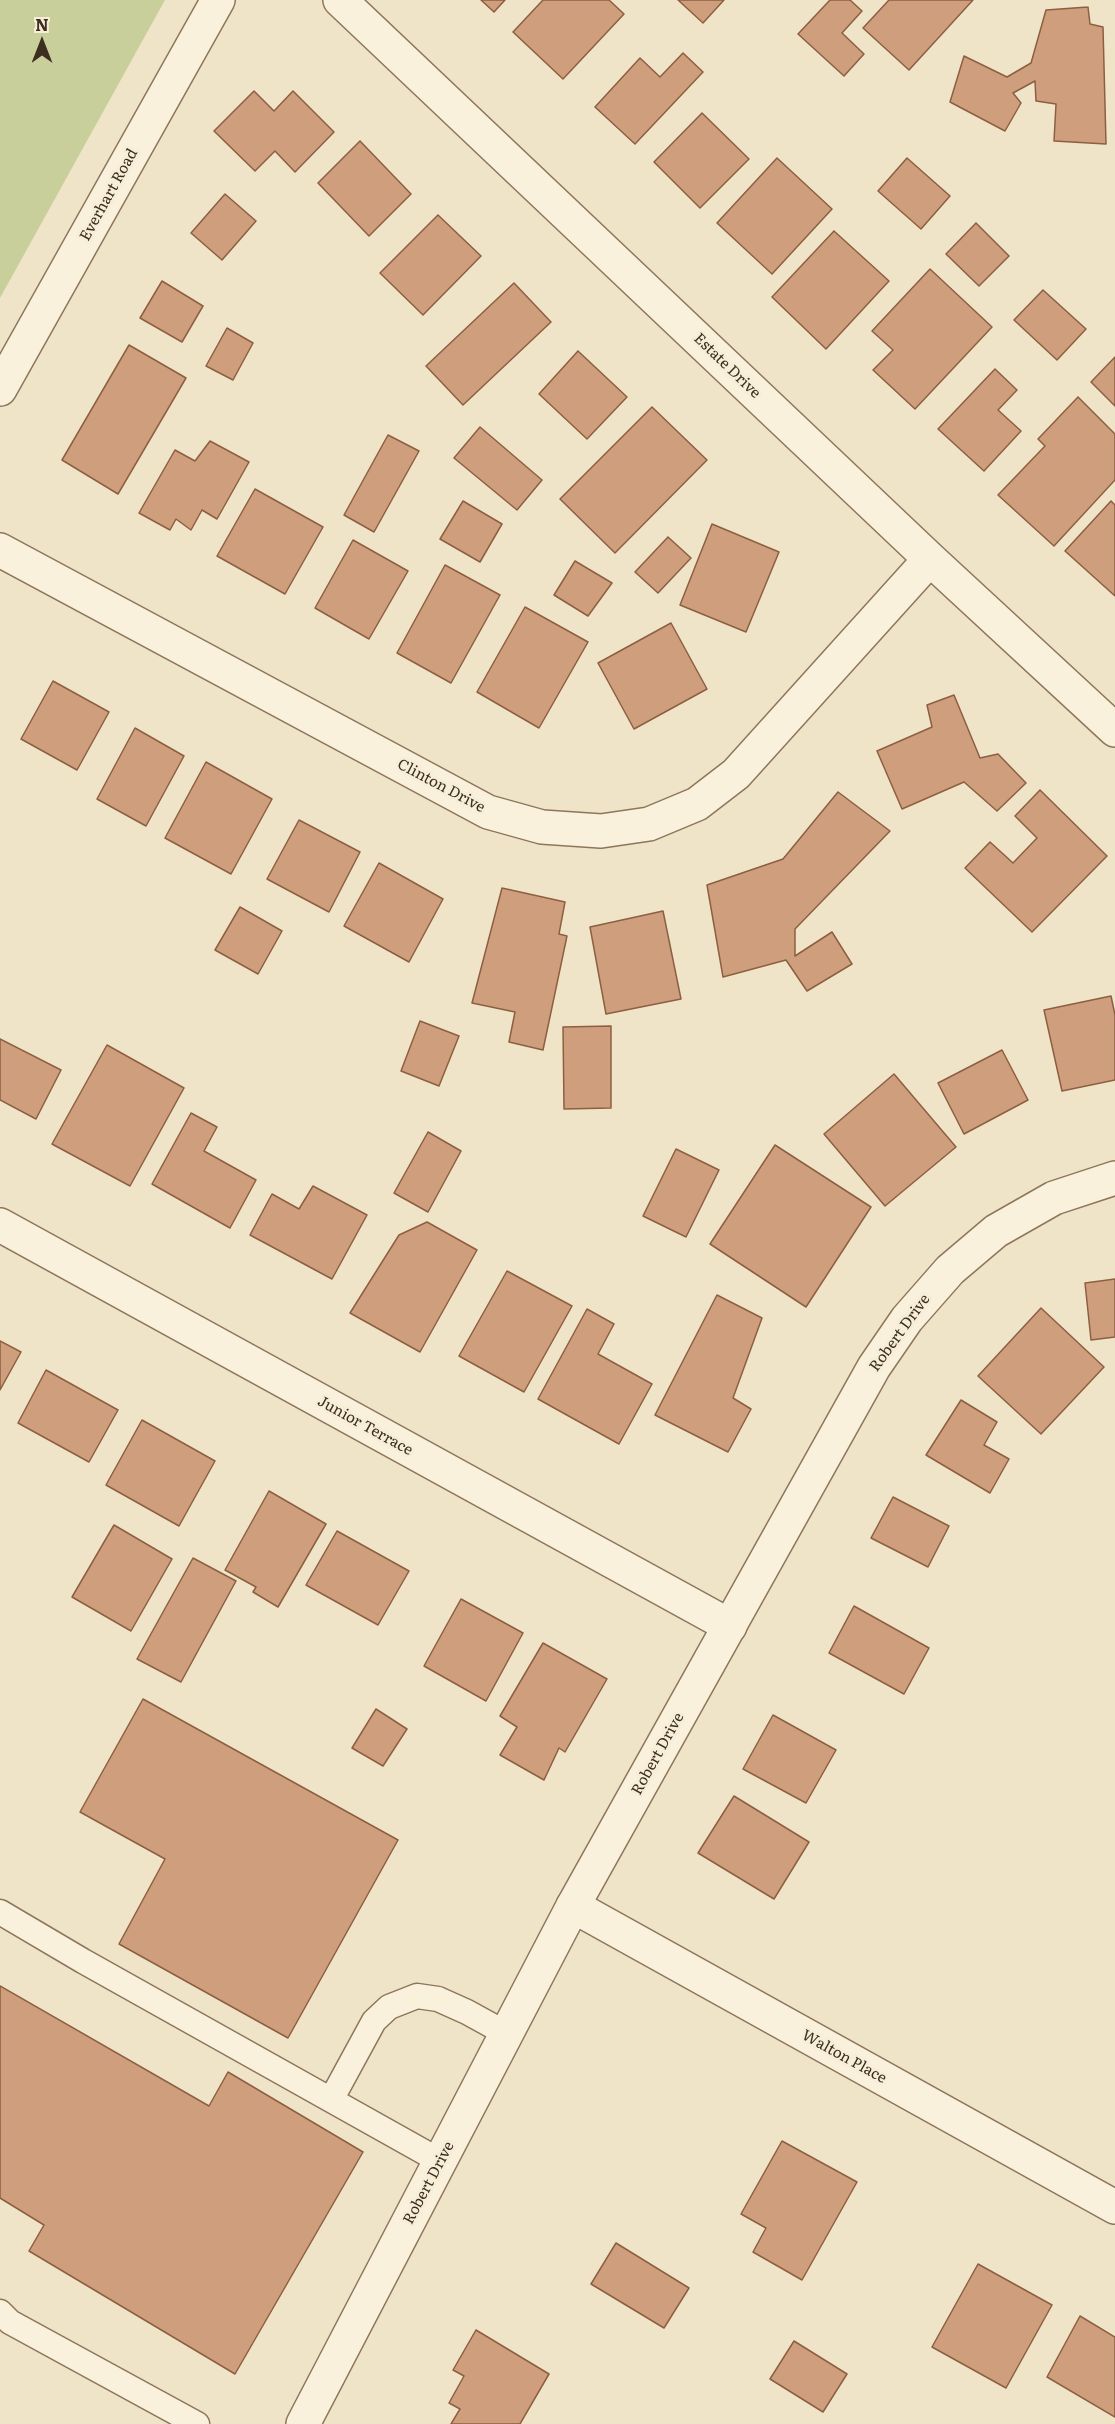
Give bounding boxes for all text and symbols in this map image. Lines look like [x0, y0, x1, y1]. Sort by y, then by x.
north arrow [12, 12, 72, 72]
text: N [35, 12, 49, 36]
street label: Everhart Road [76, 146, 142, 244]
street label: Estate Drive [690, 330, 764, 402]
street label: Clinton Drive [394, 755, 488, 817]
street label: Robert Drive [866, 1291, 934, 1375]
street label: Junior Terrace [314, 1392, 416, 1460]
street label: Robert Drive [628, 1710, 688, 1798]
street label: Walton Place [799, 2026, 889, 2088]
street label: Robert Drive [400, 2139, 458, 2227]

